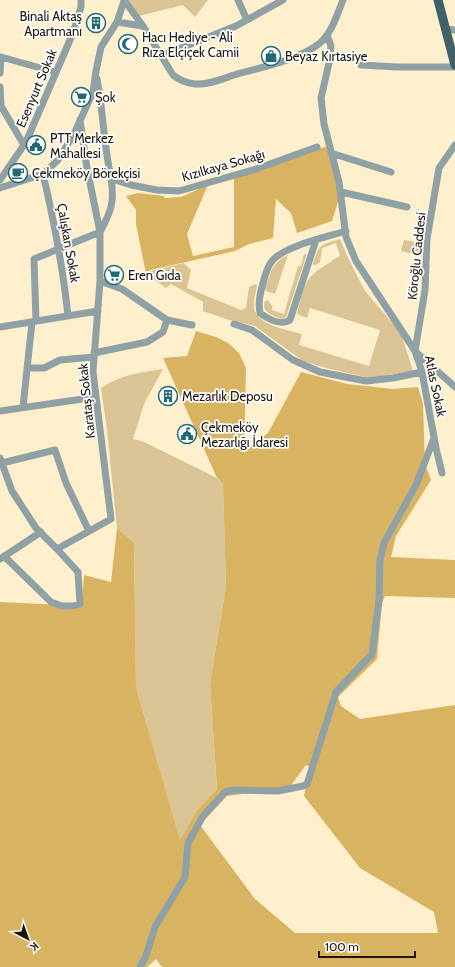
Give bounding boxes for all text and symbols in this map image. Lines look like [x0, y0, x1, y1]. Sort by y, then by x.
place label: Binali Aktaş Apartmanı [19, 8, 83, 39]
building icon: Binali Aktaş Apartmanı [85, 12, 107, 34]
place label: Hacı Hediye - Ali Rıza Elçiçek Camii [142, 29, 239, 60]
mosque icon: Hacı Hediye - Ali Rıza Elçiçek Camii [117, 33, 139, 55]
shop icon: Beyaz Kırtasiye [260, 45, 282, 67]
street label: Esenyurt Sokak [12, 46, 60, 130]
place label: Beyaz Kırtasiye [285, 48, 368, 64]
supermarket icon: Şok [70, 86, 92, 108]
place label: Şok [95, 89, 116, 105]
place label: PTT Merkez Mahallesi [50, 130, 114, 161]
public building icon: PTT Merkez Mahallesi [25, 134, 47, 156]
street label: Kızılkaya Sokağı [180, 145, 266, 185]
cafe icon: Çekmeköy Börekçisi [7, 162, 29, 184]
place label: Çekmeköy Börekçisi [32, 165, 140, 181]
street label: Çalışkan Sokak [54, 202, 84, 284]
street label: Köroğlu Caddesi [403, 211, 429, 301]
supermarket icon: Eren Gıda [103, 264, 125, 286]
place label: Eren Gıda [128, 267, 182, 283]
street label: Atlas Sokak [422, 354, 450, 418]
street label: Karataş Sokak [74, 363, 98, 439]
building icon: Mezarlık Deposu [157, 385, 179, 407]
place label: Mezarlık Deposu [182, 388, 273, 404]
place label: Çekmeköy Mezarlığı İdaresi [201, 419, 288, 450]
public building icon: Çekmeköy Mezarlığı İdaresi [176, 423, 198, 445]
north arrow [8, 919, 48, 959]
scale bar [319, 933, 415, 959]
text: K [27, 939, 42, 954]
text: 100 m [325, 939, 359, 954]

